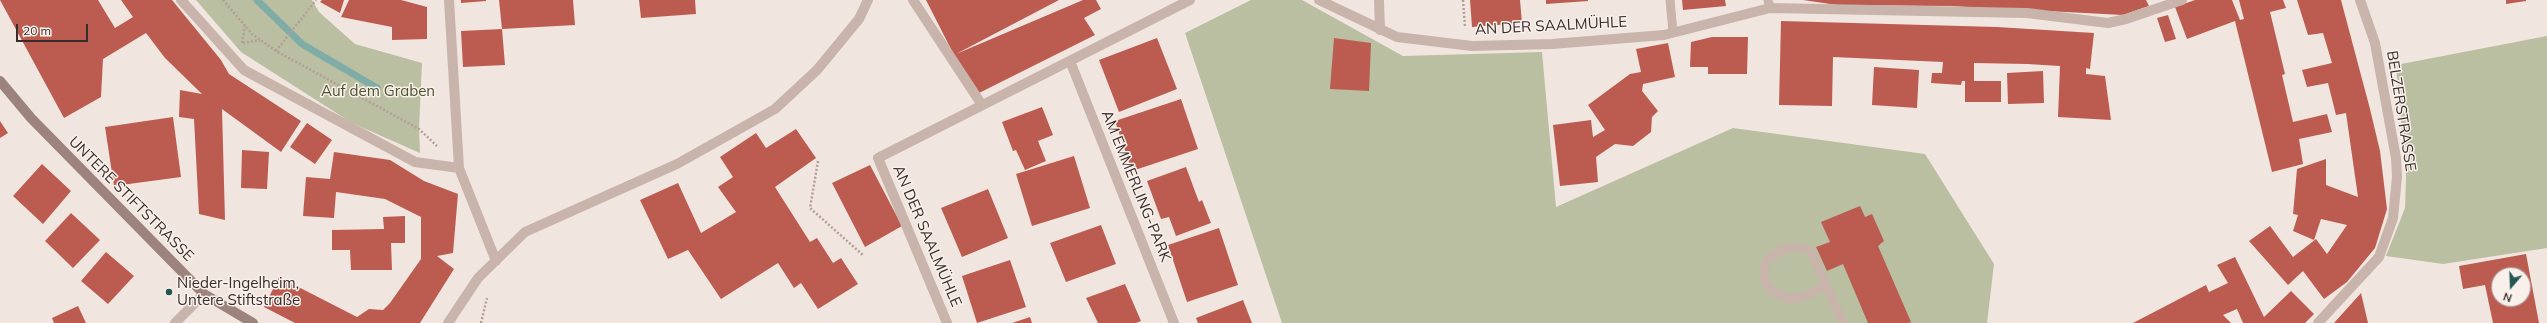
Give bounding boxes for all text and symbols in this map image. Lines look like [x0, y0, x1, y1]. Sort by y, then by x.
street label: AN DER SAALMÜHLE [1474, 13, 1628, 39]
scale bar [18, 16, 90, 42]
text: 20 m [23, 23, 51, 38]
street label: BELZERSTRASSE [2383, 49, 2419, 173]
park label: Auf dem Graben [321, 82, 435, 100]
street label: AM EMMERLING-PARK [1097, 108, 1175, 264]
street label: UNTERE STIFTSTRASSE [65, 133, 197, 265]
street label: AN DER SAALMÜHLE [889, 162, 965, 310]
north arrow [2491, 267, 2531, 307]
place label: Nieder-Ingelheim, Untere Stiftstraße [177, 274, 300, 309]
marker: Nieder-Ingelheim, Untere Stiftstraße [164, 287, 174, 297]
text: N [2501, 289, 2514, 305]

